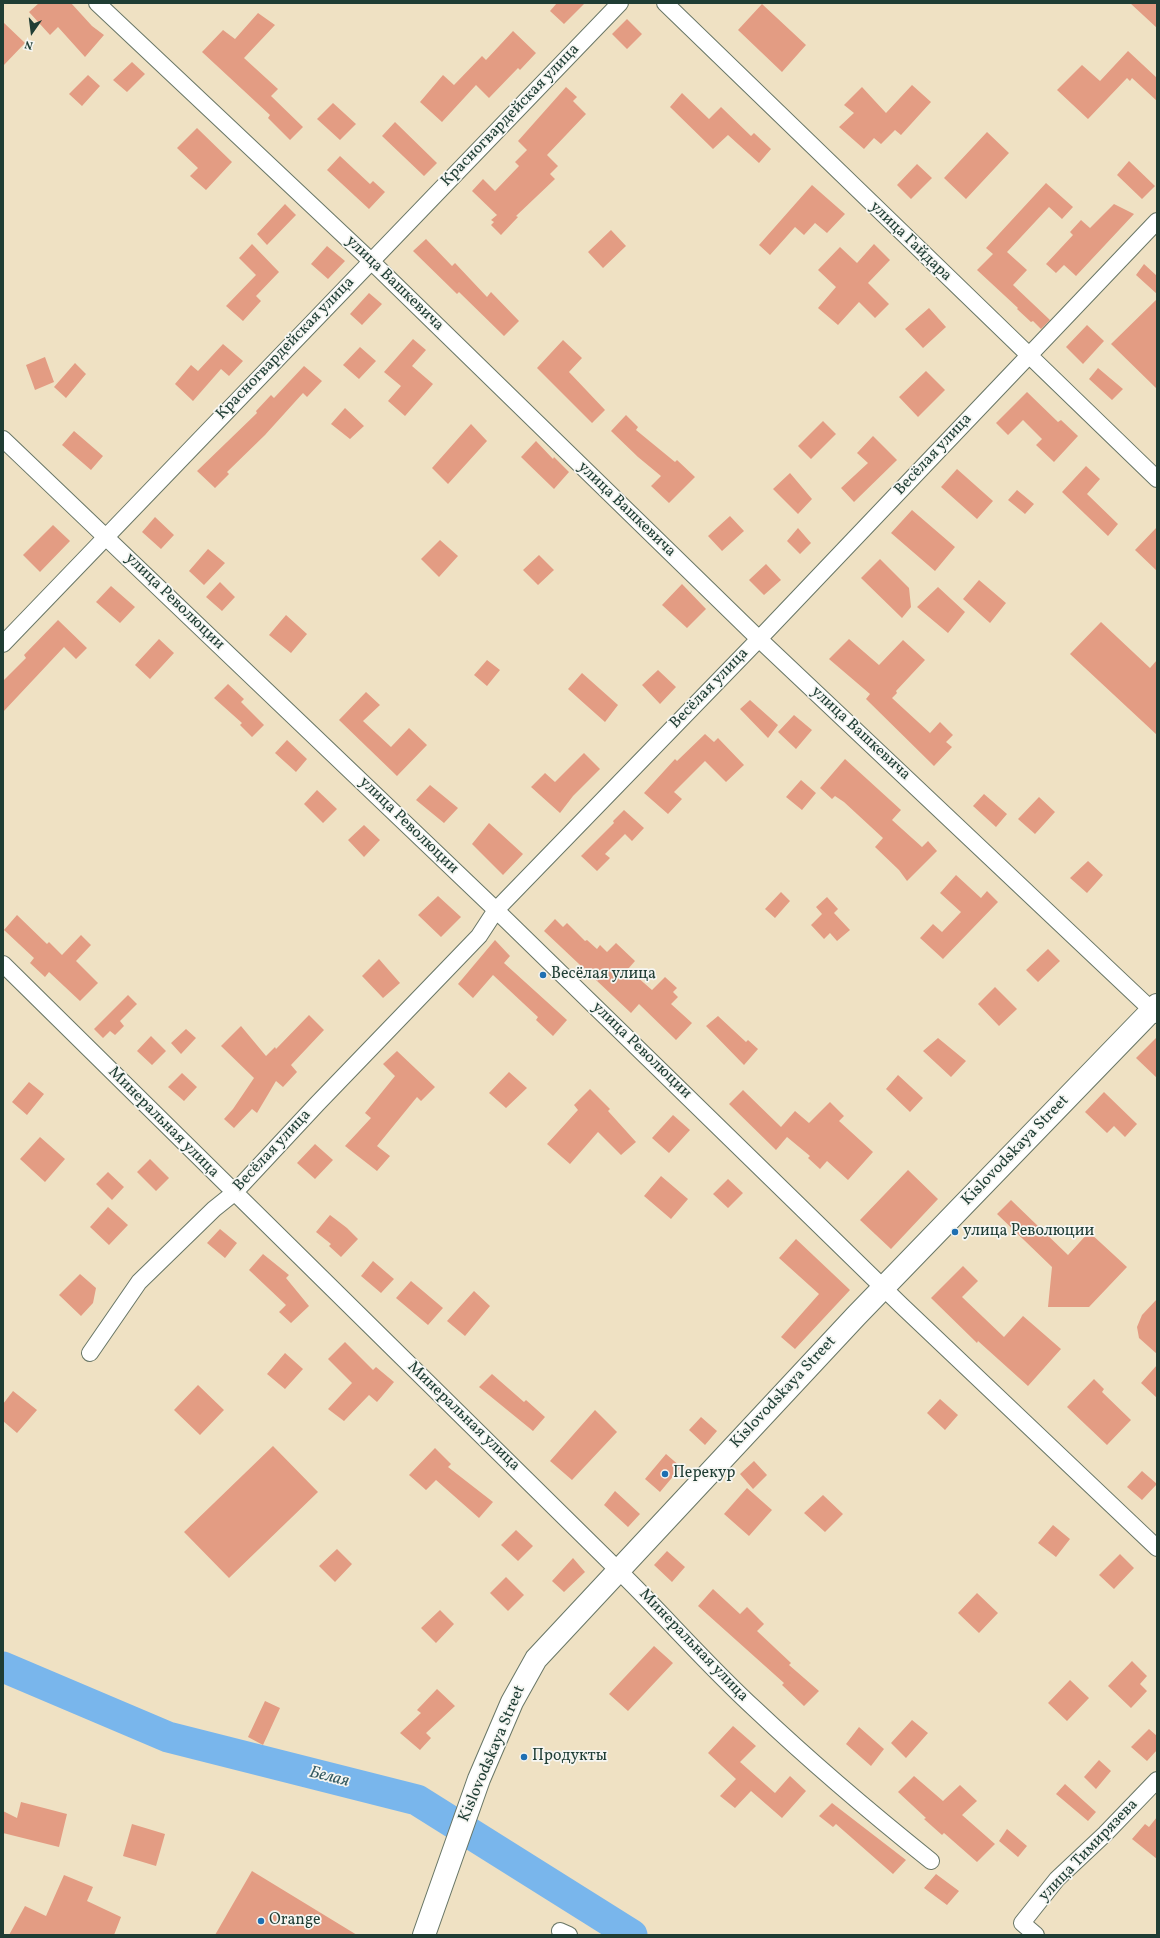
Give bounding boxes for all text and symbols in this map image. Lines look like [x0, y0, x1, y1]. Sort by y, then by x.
north arrow [12, 12, 52, 52]
text: N [23, 36, 35, 52]
street label: Красногвардейская улица [438, 41, 584, 191]
street label: улица Гайдара [865, 198, 955, 286]
street label: улица Вашкевича [341, 232, 447, 336]
street label: Красногвардейская улица [213, 274, 359, 424]
street label: Весёлая улица [891, 410, 977, 500]
street label: улица Вашкевича [573, 458, 679, 562]
street label: улица Революции [120, 550, 228, 654]
street label: Весёлая улица [667, 645, 753, 733]
street label: улица Вашкевича [806, 683, 914, 785]
street label: улица Революции [354, 774, 462, 878]
place label: Весёлая улица [551, 965, 656, 985]
marker: Весёлая улица [538, 970, 548, 980]
street label: улица Революции [587, 999, 695, 1103]
street label: Минеральная улица [103, 1063, 223, 1183]
street label: Kislovodskaya Street [958, 1092, 1074, 1210]
street label: Весёлая улица [230, 1106, 316, 1196]
place label: улица Революции [963, 1222, 1094, 1242]
marker: улица Революции [950, 1227, 960, 1237]
street label: Kislovodskaya Street [727, 1333, 841, 1453]
street label: Минеральная улица [403, 1358, 523, 1476]
place label: Перекур [673, 1464, 735, 1484]
marker: Перекур [660, 1469, 670, 1479]
street label: Минеральная улица [634, 1586, 752, 1706]
street label: Kislovodskaya Street [456, 1683, 530, 1825]
place label: Продукты [532, 1747, 607, 1767]
marker: Продукты [519, 1752, 529, 1762]
water label: Белая [307, 1763, 351, 1793]
street label: улица Тимирязева [1035, 1796, 1143, 1906]
place label: Orange [269, 1911, 321, 1931]
marker: Orange [256, 1916, 266, 1926]

